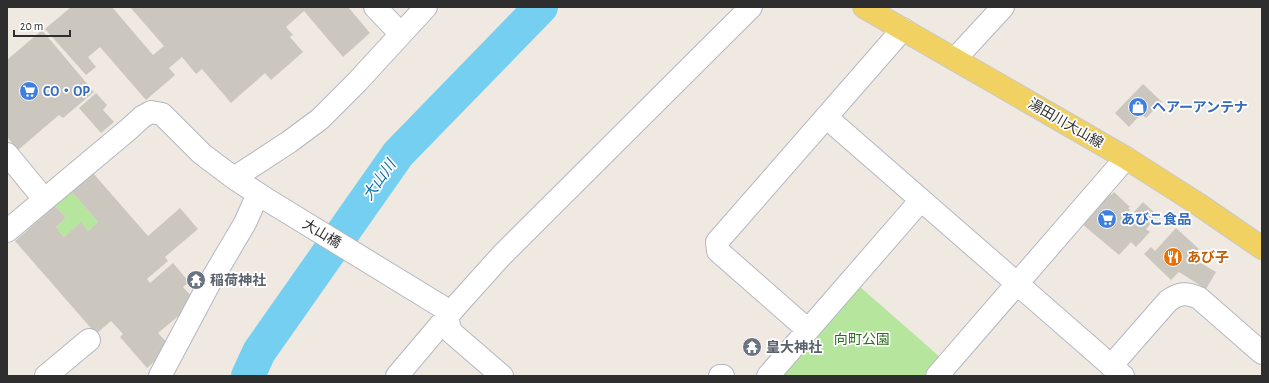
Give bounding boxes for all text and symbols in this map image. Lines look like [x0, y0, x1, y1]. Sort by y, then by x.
scale bar [14, 12, 70, 38]
text: 20 m [20, 20, 43, 32]
supermarket icon: CO・OP [18, 80, 40, 102]
place label: CO・OP [43, 85, 90, 99]
street label: 湯田川大山線 [1026, 96, 1106, 151]
shop icon: ヘアーアンテナ [1127, 96, 1149, 118]
place label: ヘアーアンテナ [1152, 101, 1248, 115]
water label: 大山川 [360, 155, 400, 203]
supermarket icon: あびこ食品 [1096, 208, 1118, 230]
place label: あびこ食品 [1121, 212, 1191, 227]
street label: 大山橋 [300, 216, 344, 251]
restaurant icon: あび子 [1162, 246, 1184, 268]
place label: あび子 [1187, 250, 1229, 265]
temple icon: 稲荷神社 [185, 269, 207, 291]
place label: 稲荷神社 [210, 272, 266, 288]
park label: 向町公園 [834, 332, 890, 347]
temple icon: 皇大神社 [741, 336, 763, 358]
place label: 皇大神社 [766, 339, 822, 355]

